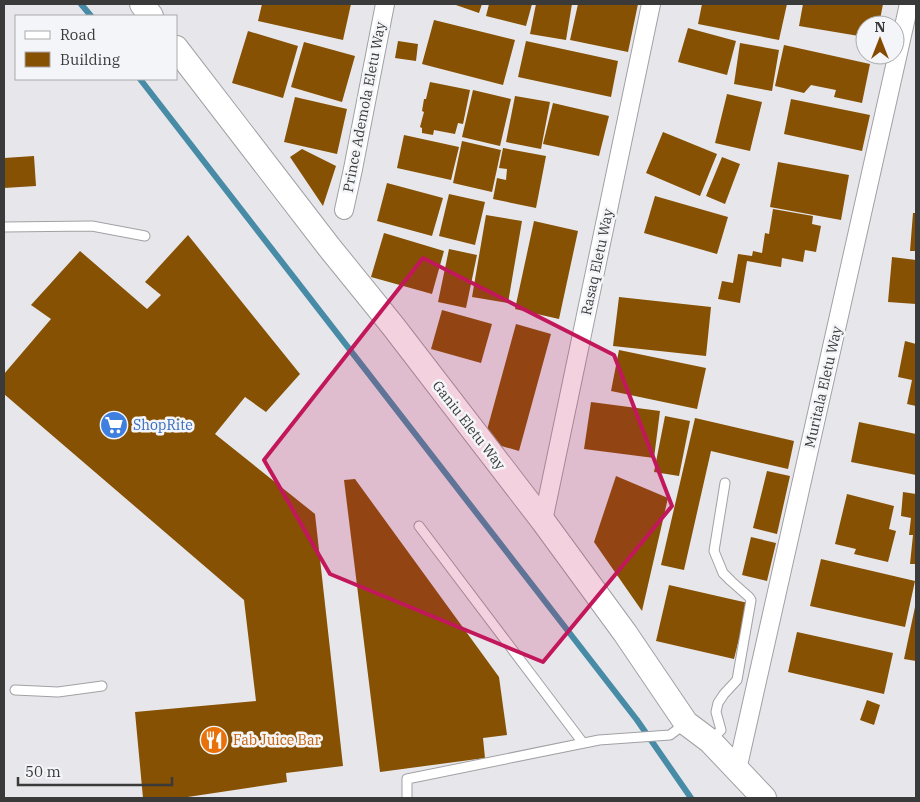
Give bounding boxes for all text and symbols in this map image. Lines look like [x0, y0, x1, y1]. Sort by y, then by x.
legend [15, 15, 178, 80]
north arrow [855, 15, 905, 65]
text: N [874, 18, 886, 36]
street label: Prince Ademola Eletu Way [339, 20, 389, 194]
text: Road [60, 25, 96, 44]
text: Building [60, 50, 120, 69]
street label: Rasaq Eletu Way [577, 207, 617, 317]
street label: Muritala Eletu Way [800, 324, 846, 450]
street label: Ganiu Eletu Way [429, 377, 510, 474]
supermarket icon: ShopRite [99, 410, 129, 440]
place label: ShopRite [133, 416, 193, 434]
restaurant icon: Fab Juice Bar [199, 725, 229, 755]
place label: Fab Juice Bar [233, 731, 322, 749]
scale bar [18, 754, 171, 786]
text: 50 m [25, 762, 61, 781]

